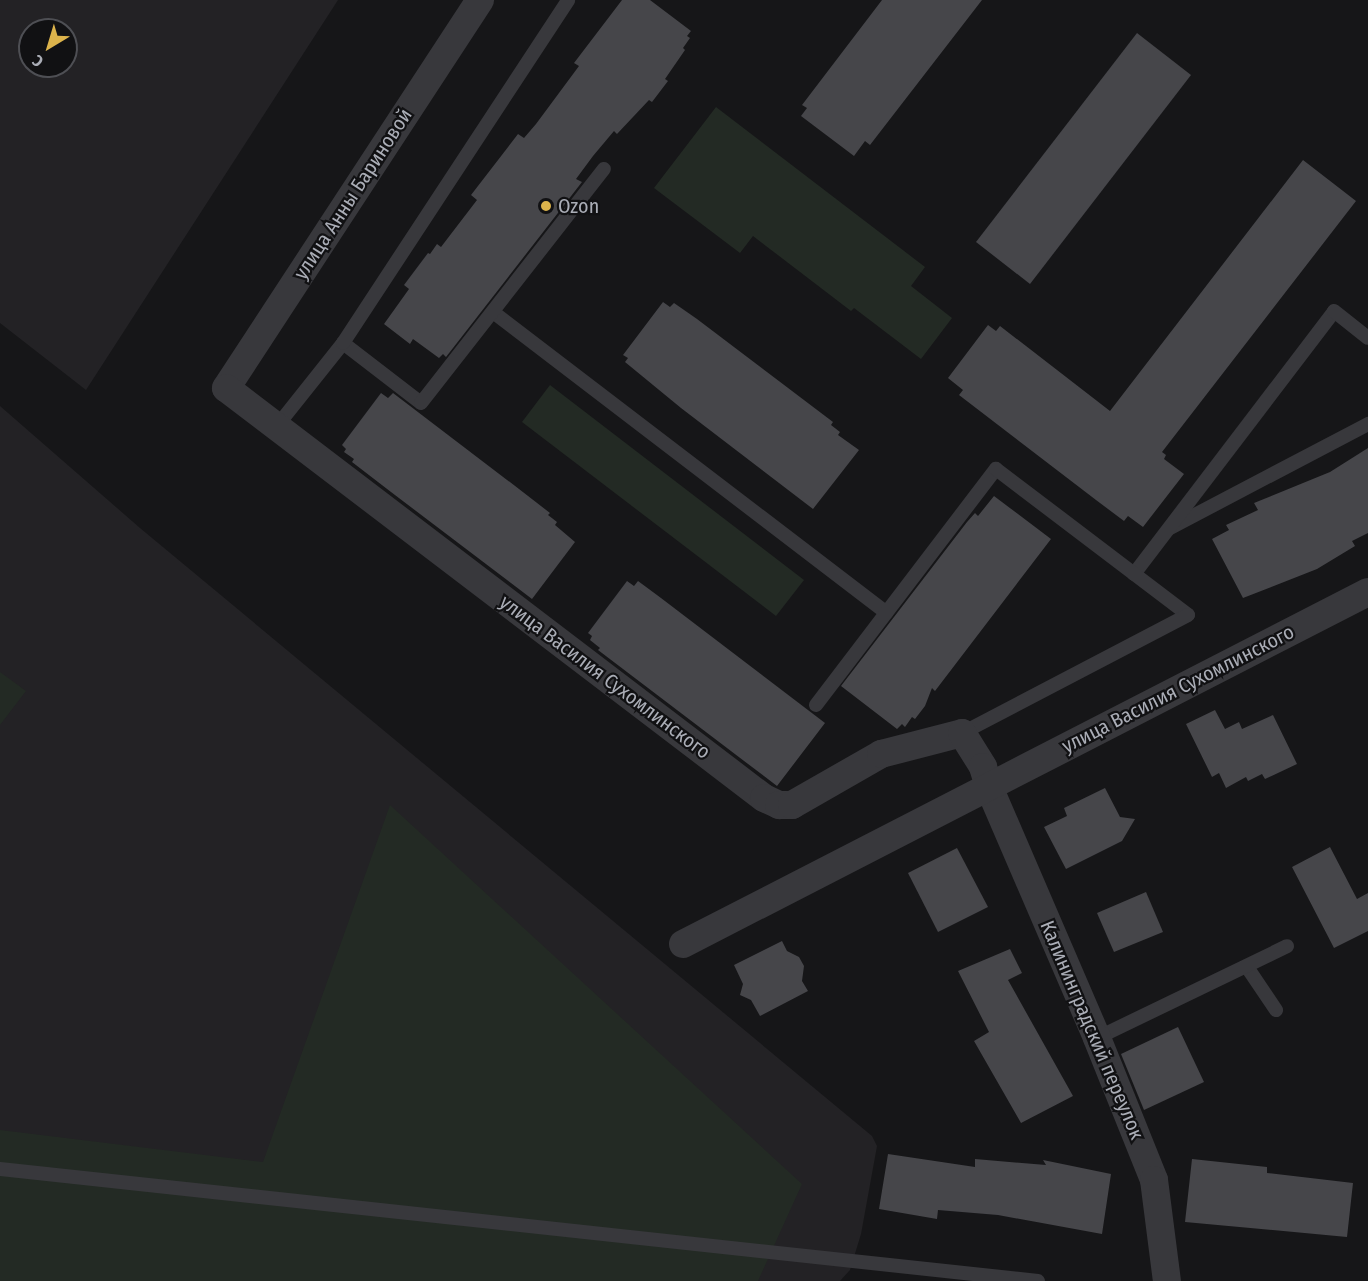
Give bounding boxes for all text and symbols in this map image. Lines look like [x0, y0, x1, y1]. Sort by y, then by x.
north arrow [18, 18, 78, 78]
text: С [29, 51, 47, 71]
street label: улица Анны Бариновой [289, 104, 417, 284]
place label: Ozon [558, 194, 599, 218]
marker: Ozon [539, 199, 553, 213]
street label: улица Василия Сухомлинского [495, 590, 715, 764]
street label: улица Василия Сухомлинского [1058, 620, 1298, 758]
street label: Калининградский переулок [1035, 917, 1149, 1143]

